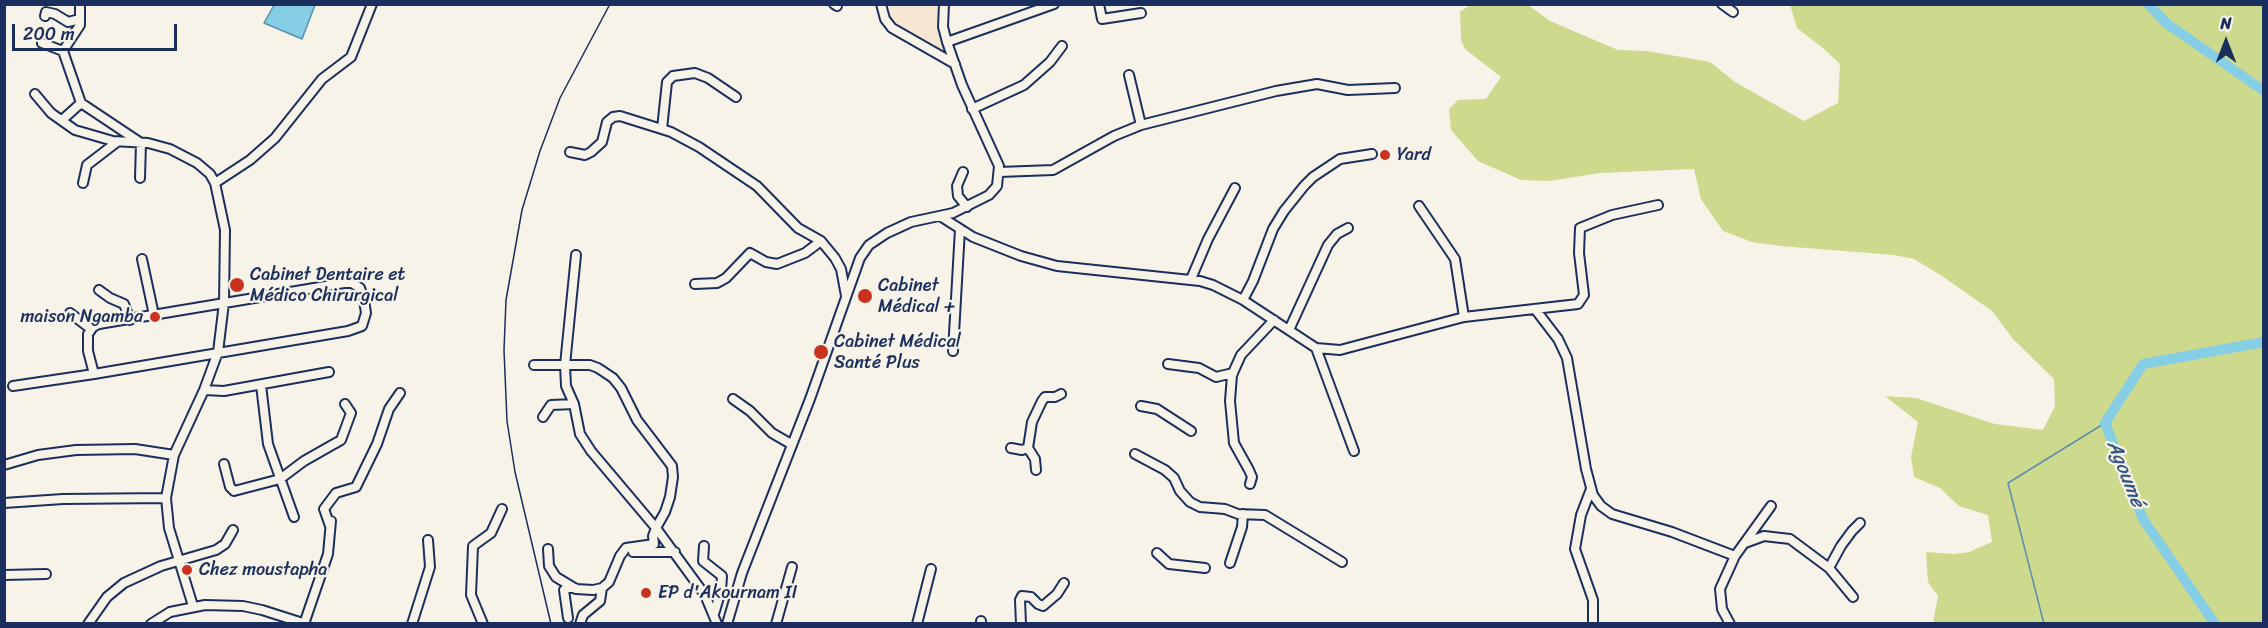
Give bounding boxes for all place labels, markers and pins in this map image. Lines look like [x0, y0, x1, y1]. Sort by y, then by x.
place label: Yard [1397, 144, 1431, 166]
marker: Yard [1378, 148, 1392, 162]
place label: Cabinet Dentaire et Médico Chirurgical [250, 264, 405, 306]
place label: Cabinet Médical + [878, 275, 955, 318]
marker: Cabinet Dentaire et Médico Chirurgical [228, 276, 246, 294]
marker: Cabinet Médical + [856, 287, 874, 305]
place label: maison Ngamba [20, 306, 143, 328]
marker: maison Ngamba [148, 310, 162, 324]
place label: Cabinet Médical Santé Plus [834, 331, 961, 374]
marker: Cabinet Médical Santé Plus [812, 343, 830, 361]
place label: Chez moustapha [199, 559, 327, 581]
marker: Chez moustapha [180, 563, 194, 577]
place label: EP d'Akournam II [658, 582, 797, 604]
marker: EP d'Akournam II [639, 586, 653, 600]

